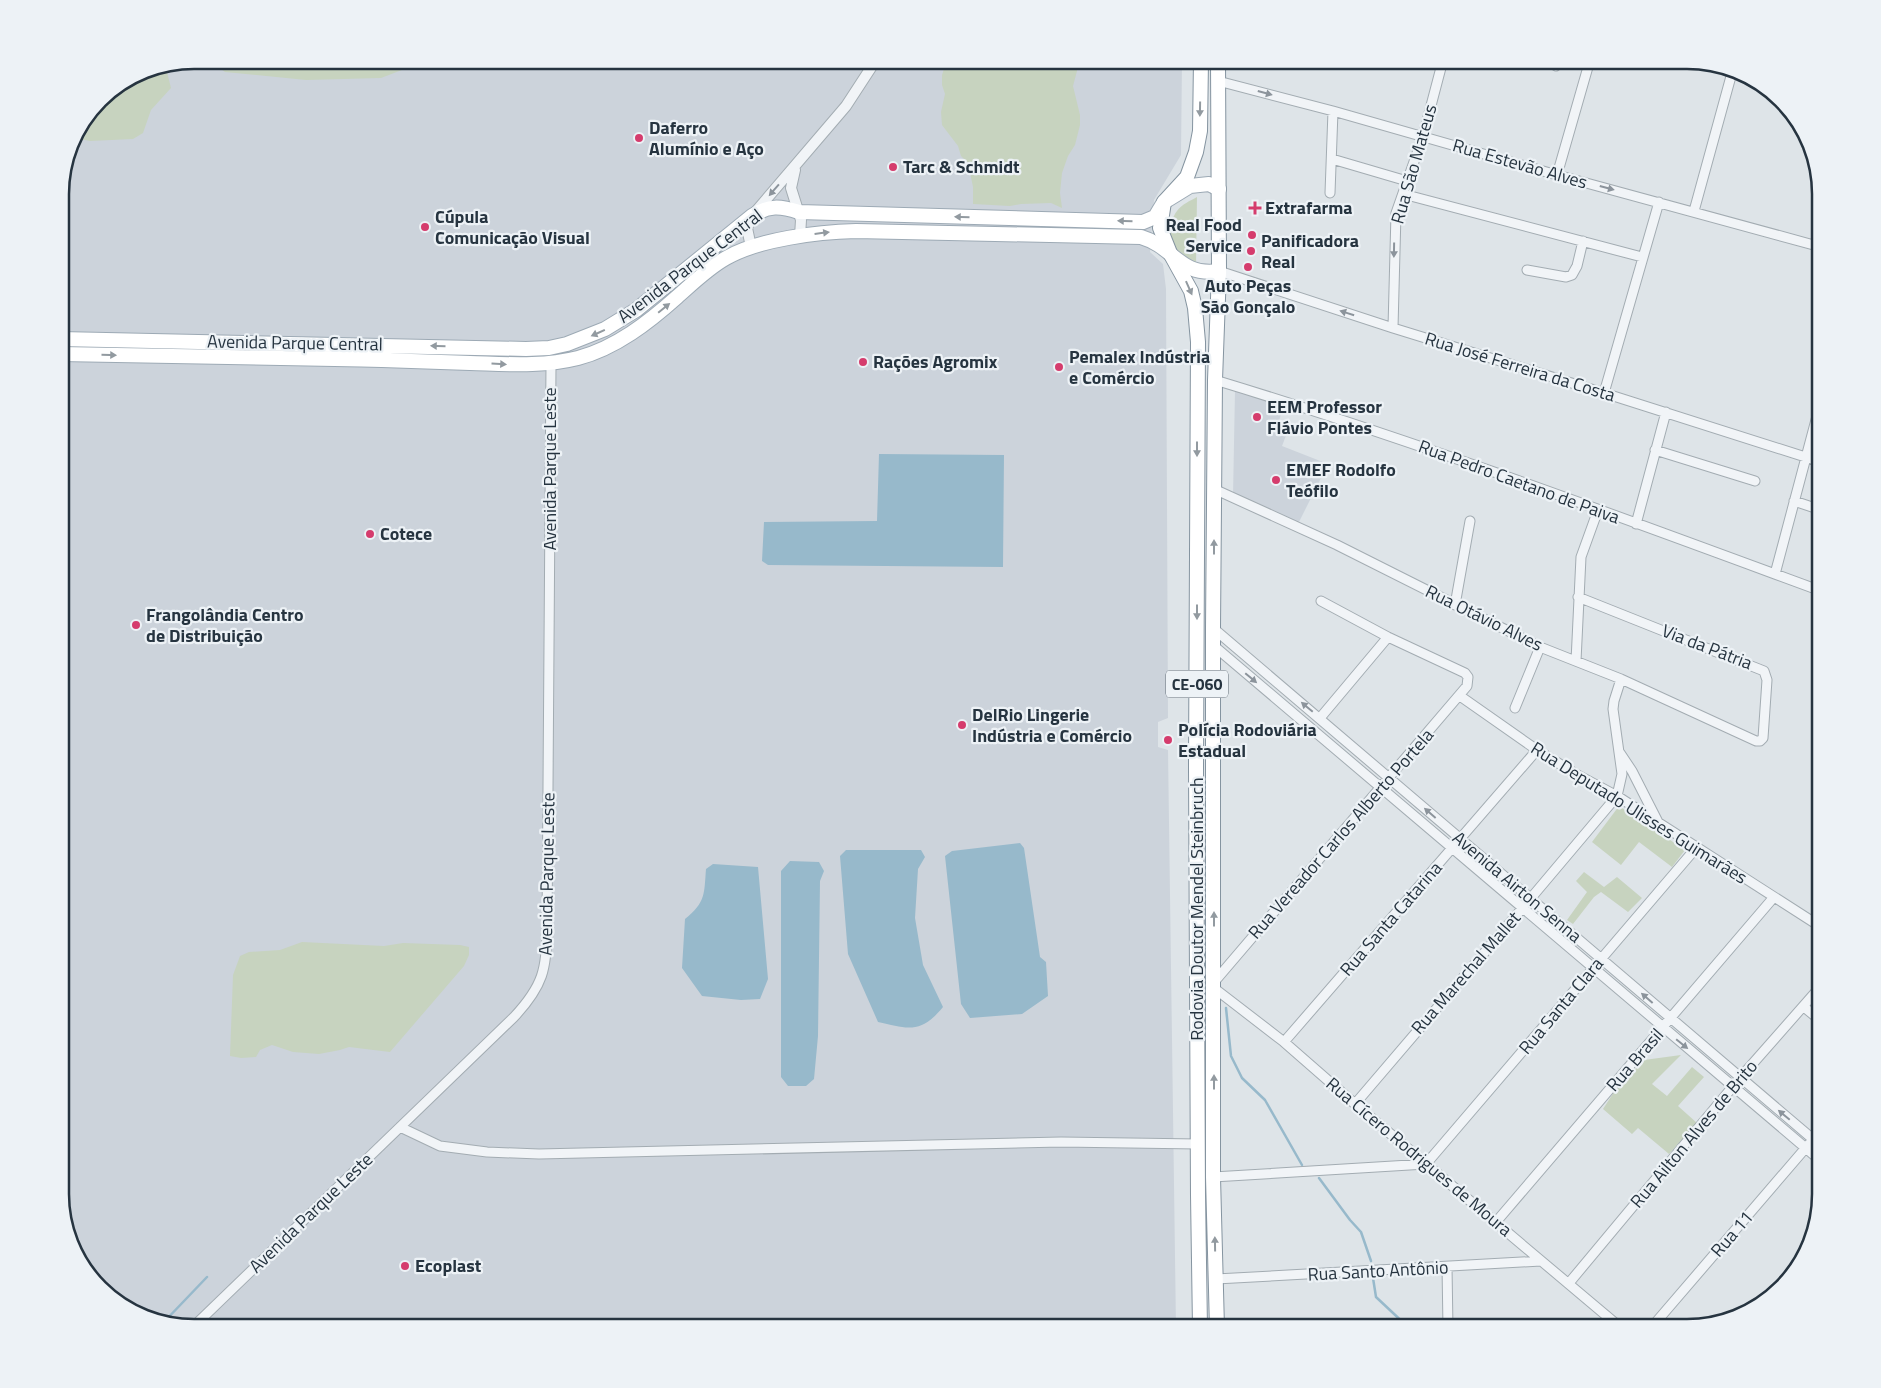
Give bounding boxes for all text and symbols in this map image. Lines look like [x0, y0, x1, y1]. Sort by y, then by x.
one-way arrow [1258, 89, 1273, 97]
one-way arrow [1196, 101, 1204, 117]
street label: Rua São Mateus [1384, 101, 1443, 227]
place label: Daferro Alumínio e Aço [649, 114, 764, 162]
street label: Rua Estevão Alves [1450, 131, 1591, 196]
marker: Daferro Alumínio e Aço [633, 132, 645, 144]
place label: Tarc & Schmidt [903, 153, 1020, 180]
marker: Tarc & Schmidt [887, 161, 899, 173]
one-way arrow [768, 183, 780, 195]
one-way arrow [1600, 185, 1615, 193]
place label: Extrafarma [1265, 194, 1353, 221]
street label: Avenida Parque Central [611, 202, 768, 329]
marker: Extrafarma [1249, 202, 1261, 214]
place label: Cúpula Comunicação Visual [435, 203, 590, 251]
place label: Real Food Service [1166, 211, 1242, 259]
one-way arrow [954, 213, 970, 221]
one-way arrow [1116, 217, 1132, 225]
marker: Cúpula Comunicação Visual [419, 221, 431, 233]
place label: Panificadora Real [1261, 227, 1359, 275]
one-way arrow [814, 229, 830, 237]
marker: Real Food Service [1246, 229, 1258, 241]
one-way arrow [1390, 242, 1398, 258]
marker: Panificadora Real [1245, 245, 1257, 257]
marker: Auto Peças São Gonçalo [1242, 261, 1254, 273]
place label: Auto Peças São Gonçalo [1201, 272, 1295, 320]
one-way arrow [1185, 281, 1193, 295]
one-way arrow [657, 303, 670, 314]
one-way arrow [1339, 309, 1354, 316]
street label: Rua José Ferreira da Costa [1422, 325, 1619, 408]
street label: Avenida Parque Central [207, 327, 383, 358]
one-way arrow [591, 329, 605, 337]
one-way arrow [429, 342, 445, 350]
place label: Pemalex Indústria e Comércio [1069, 343, 1210, 391]
place label: Rações Agromix [873, 348, 998, 375]
one-way arrow [101, 351, 117, 359]
marker: Rações Agromix [857, 356, 869, 368]
one-way arrow [491, 361, 507, 369]
marker: Pemalex Indústria e Comércio [1053, 361, 1065, 373]
street label: Avenida Parque Leste [536, 387, 563, 551]
place label: EEM Professor Flávio Pontes [1267, 393, 1382, 441]
marker: EEM Professor Flávio Pontes [1251, 411, 1263, 423]
street label: Rua Pedro Caetano de Paiva [1415, 433, 1624, 531]
one-way arrow [1193, 442, 1201, 458]
place label: EMEF Rodolfo Teófilo [1286, 456, 1396, 504]
marker: EMEF Rodolfo Teófilo [1270, 474, 1282, 486]
place label: Cotece [380, 520, 432, 547]
marker: Cotece [364, 528, 376, 540]
one-way arrow [1210, 539, 1218, 555]
street label: Rua Otávio Alves [1421, 577, 1547, 658]
place label: Frangolândia Centro de Distribuição [146, 601, 304, 649]
one-way arrow [1193, 604, 1201, 620]
street label: Via da Pátria [1658, 617, 1756, 676]
marker: Frangolândia Centro de Distribuição [130, 619, 142, 631]
road number: CE-060 [1166, 671, 1228, 698]
one-way arrow [1245, 672, 1257, 684]
place label: DelRio Lingerie Indústria e Comércio [972, 701, 1132, 749]
one-way arrow [1301, 702, 1313, 713]
place label: Polícia Rodoviária Estadual [1178, 716, 1317, 764]
marker: DelRio Lingerie Indústria e Comércio [956, 719, 968, 731]
street label: Rua Vereador Carlos Alberto Portela [1241, 722, 1440, 945]
marker: Polícia Rodoviária Estadual [1162, 734, 1174, 746]
street label: Rua Deputado Ulisses Guimarães [1526, 735, 1753, 890]
street label: Rodovia Doutor Mendel Steinbruch [1183, 777, 1210, 1041]
street label: Avenida Parque Leste [532, 792, 561, 956]
one-way arrow [1424, 808, 1437, 819]
street label: Avenida Airton Senna [1447, 824, 1588, 949]
street label: Rua Santa Catarina [1333, 855, 1448, 982]
street label: Rua Marechal Mallet [1404, 905, 1527, 1040]
one-way arrow [1210, 911, 1218, 927]
street label: Rua Santa Clara [1512, 951, 1609, 1060]
one-way arrow [1641, 992, 1654, 1003]
street label: Rua Brasil [1599, 1022, 1670, 1097]
one-way arrow [1675, 1038, 1688, 1049]
street label: Rua Ailton Alves de Brito [1623, 1054, 1764, 1214]
street label: Rua Cícero Rodrigues de Moura [1320, 1070, 1518, 1243]
one-way arrow [1210, 1074, 1218, 1090]
one-way arrow [1778, 1109, 1791, 1120]
street label: Avenida Parque Leste [243, 1146, 379, 1279]
street label: Rua 11 [1704, 1205, 1759, 1263]
one-way arrow [1211, 1236, 1219, 1252]
place label: Ecoplast [415, 1252, 482, 1279]
street label: Rua Santo Antônio [1307, 1253, 1449, 1288]
marker: Ecoplast [399, 1260, 411, 1272]

